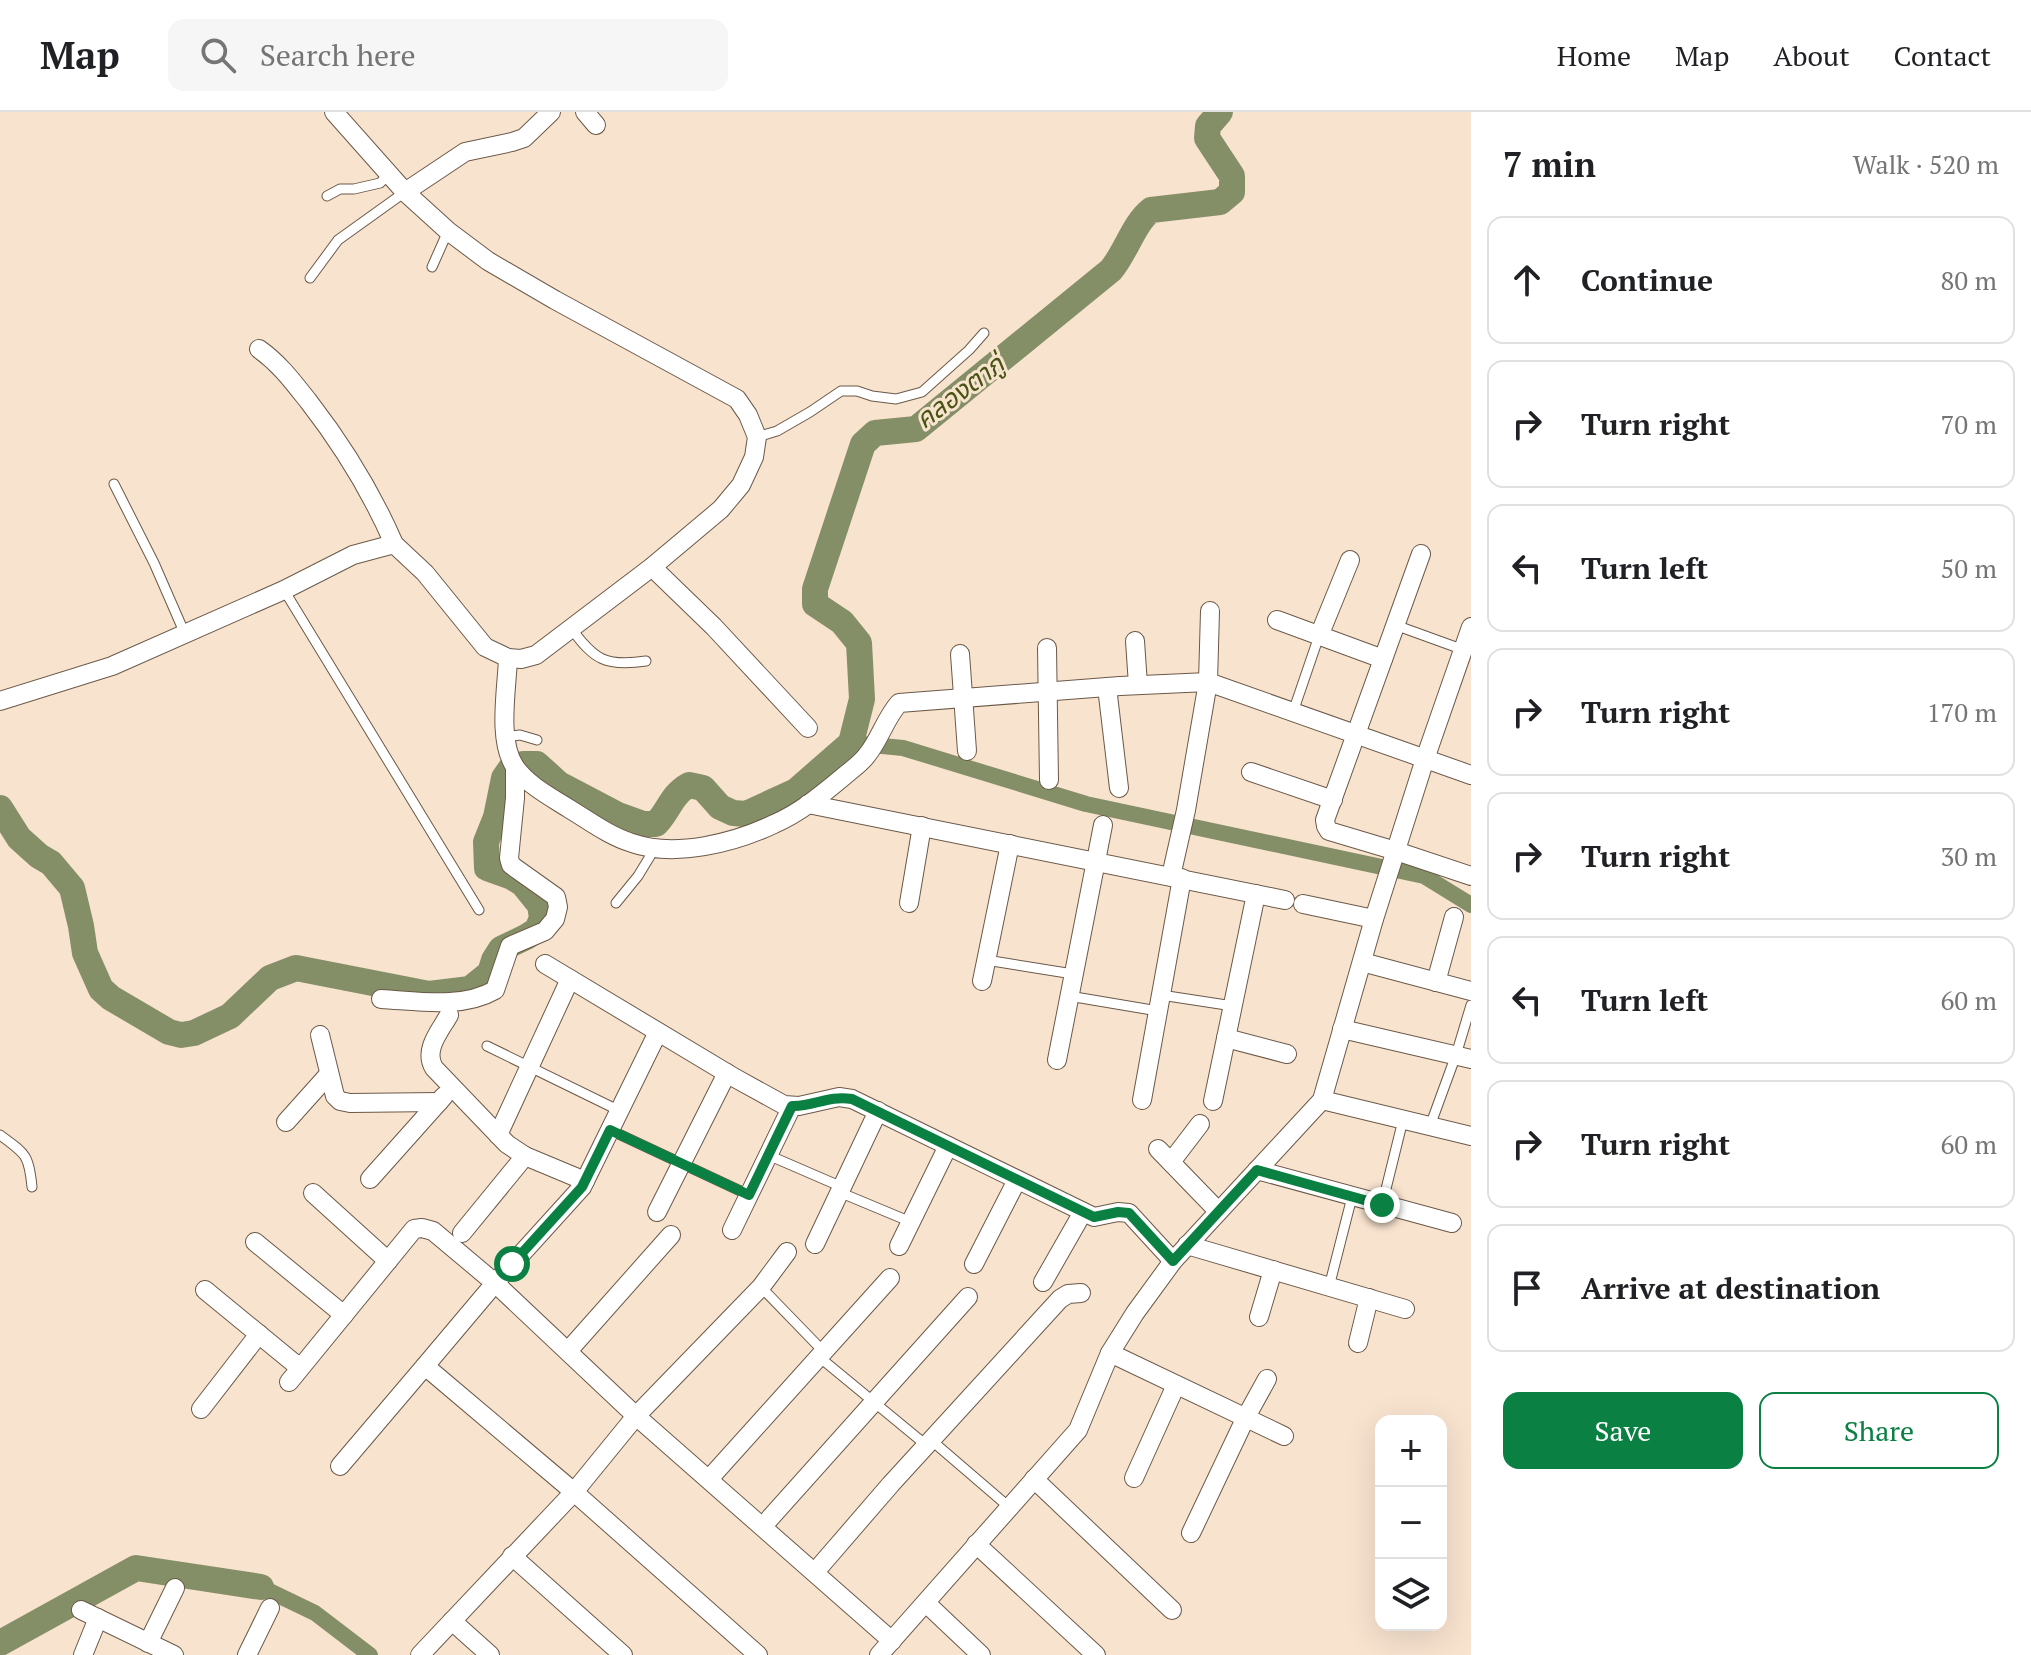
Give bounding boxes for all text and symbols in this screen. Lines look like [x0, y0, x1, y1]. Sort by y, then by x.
search box [168, 19, 728, 91]
text: Map [40, 30, 120, 80]
icon: search [196, 33, 240, 77]
text: Search here [260, 35, 416, 75]
text: Home [1557, 37, 1631, 74]
text: Map [1675, 37, 1729, 74]
text: About [1773, 37, 1850, 74]
text: Contact [1894, 37, 1991, 74]
text: 7 min [1503, 142, 1596, 187]
text: Walk · 520 m [1853, 147, 1999, 181]
icon: ahead [1505, 258, 1549, 302]
text: Continue [1581, 260, 1713, 300]
text: 80 m [1941, 263, 1997, 297]
water label: คลองตาภู่ [908, 344, 1013, 435]
icon: right [1505, 402, 1549, 446]
text: Turn right [1581, 404, 1730, 444]
text: 70 m [1941, 407, 1997, 441]
icon: left [1505, 546, 1549, 590]
text: Turn left [1581, 548, 1708, 588]
text: 50 m [1941, 551, 1997, 585]
icon: right [1505, 690, 1549, 734]
text: Turn right [1581, 692, 1730, 732]
text: 170 m [1927, 695, 1997, 729]
icon: right [1505, 834, 1549, 878]
text: Turn right [1581, 836, 1730, 876]
text: 30 m [1941, 839, 1997, 873]
icon: left [1505, 978, 1549, 1022]
text: Turn left [1581, 980, 1708, 1020]
text: 60 m [1941, 983, 1997, 1017]
icon: right [1505, 1122, 1549, 1166]
text: Turn right [1581, 1124, 1730, 1164]
text: 60 m [1941, 1127, 1997, 1161]
route end [1364, 1187, 1400, 1223]
route start [494, 1246, 530, 1282]
icon: arrive [1505, 1266, 1549, 1310]
text: Arrive at destination [1581, 1268, 1880, 1308]
button: Save [1503, 1392, 1743, 1469]
button: Share [1759, 1392, 1999, 1469]
map controls [1375, 1415, 1447, 1631]
button: + [1375, 1415, 1447, 1487]
button: − [1375, 1487, 1447, 1559]
button: layers [1375, 1559, 1447, 1631]

